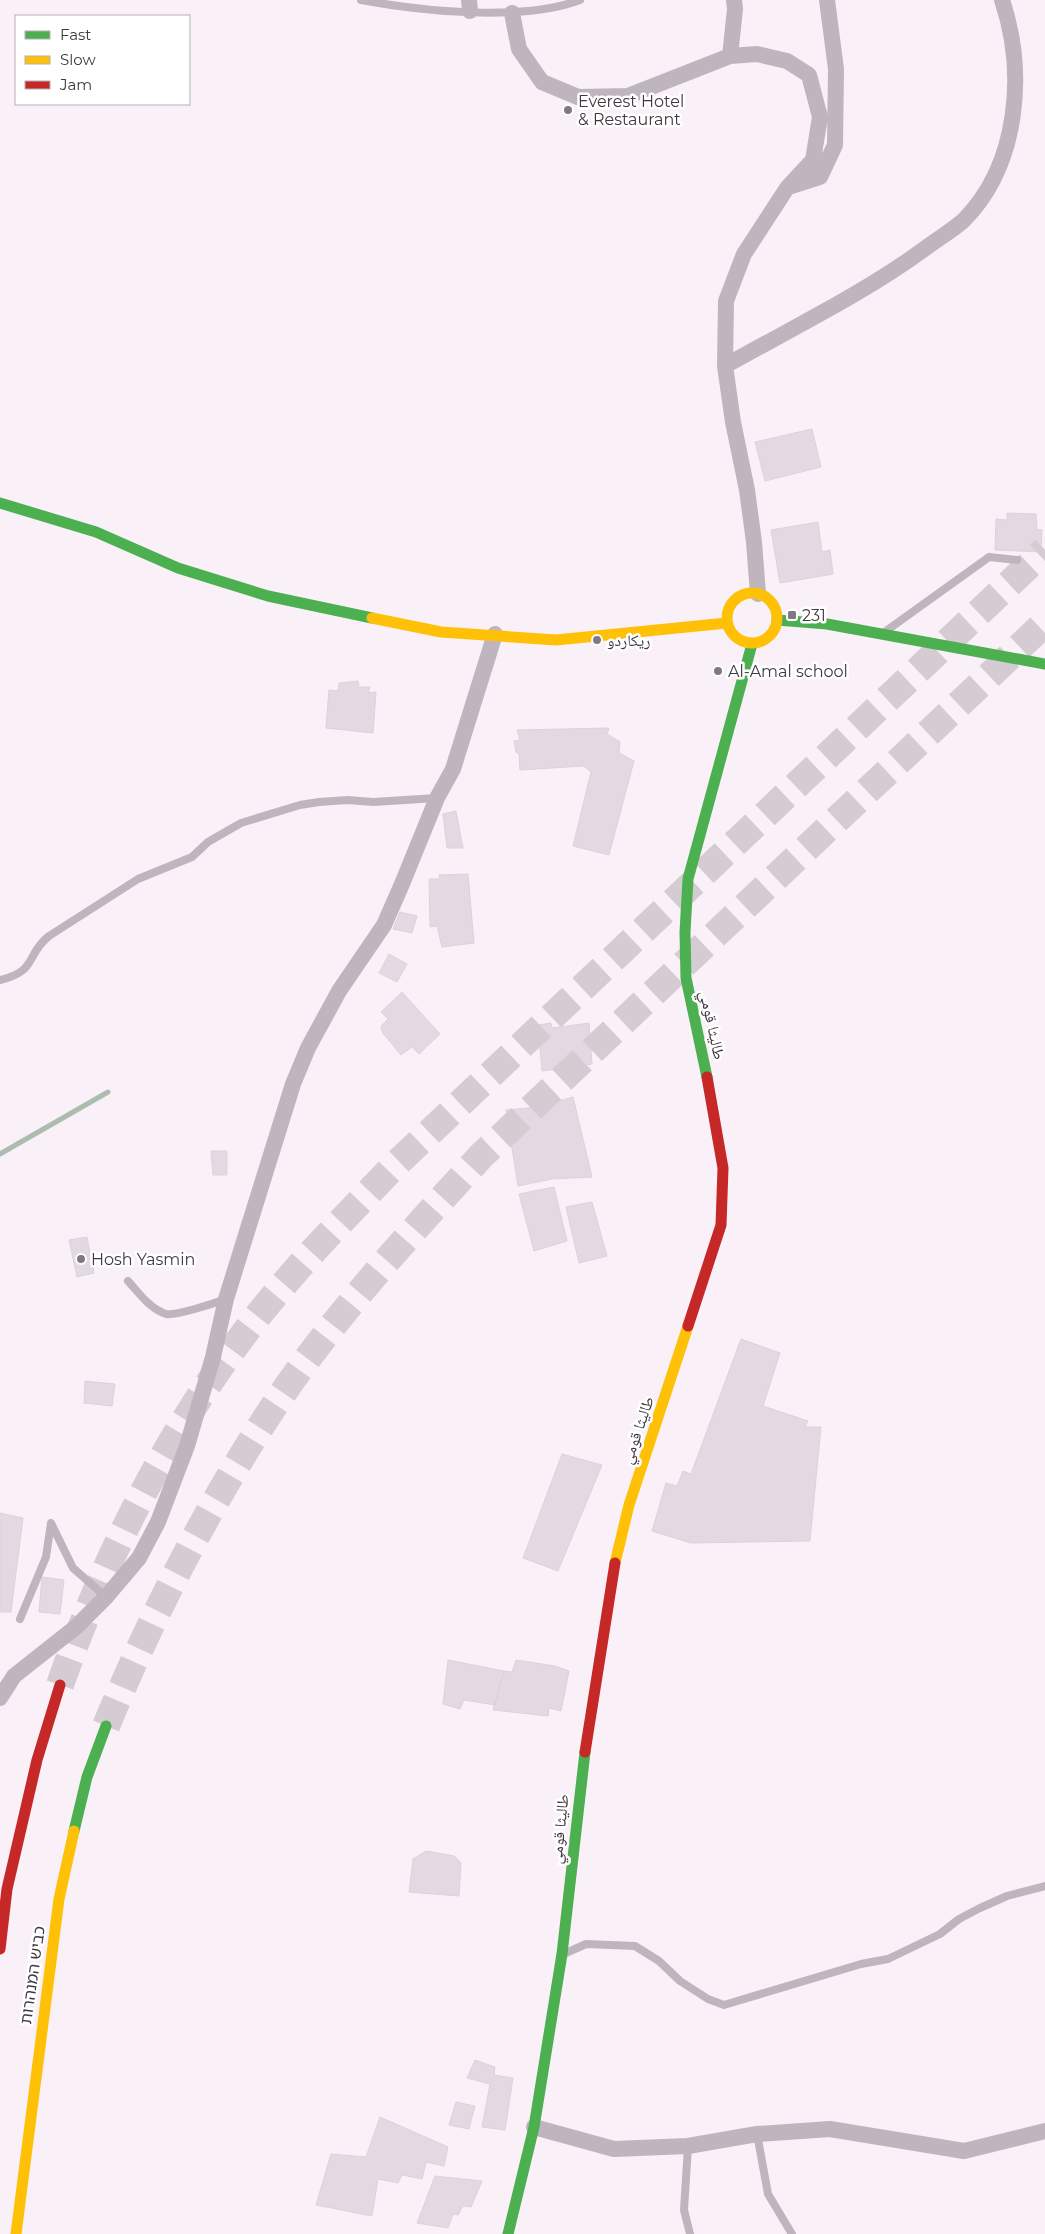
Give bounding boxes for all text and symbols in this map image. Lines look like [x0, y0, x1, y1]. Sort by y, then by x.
legend [15, 15, 190, 105]
text: Fast [60, 25, 91, 44]
text: Slow [60, 50, 96, 69]
text: Jam [59, 75, 92, 94]
place label: Everest Hotel & Restaurant [578, 92, 684, 129]
marker: Everest Hotel & Restaurant [562, 104, 574, 116]
place label: 231 [802, 606, 826, 625]
marker: 231 [786, 609, 798, 621]
place label: ريكاردو [607, 631, 650, 650]
marker: ريكاردو [591, 634, 603, 646]
place label: Al-Amal school [728, 662, 848, 681]
marker: Al-Amal school [712, 665, 724, 677]
street label: طاليثا قومي [693, 989, 729, 1062]
place label: Hosh Yasmin [91, 1250, 195, 1269]
marker: Hosh Yasmin [75, 1253, 87, 1265]
street label: طاليثا قومي [617, 1394, 661, 1467]
street label: طاليثا قومي [546, 1793, 576, 1865]
street label: כביש המנהרות [16, 1925, 49, 2025]

